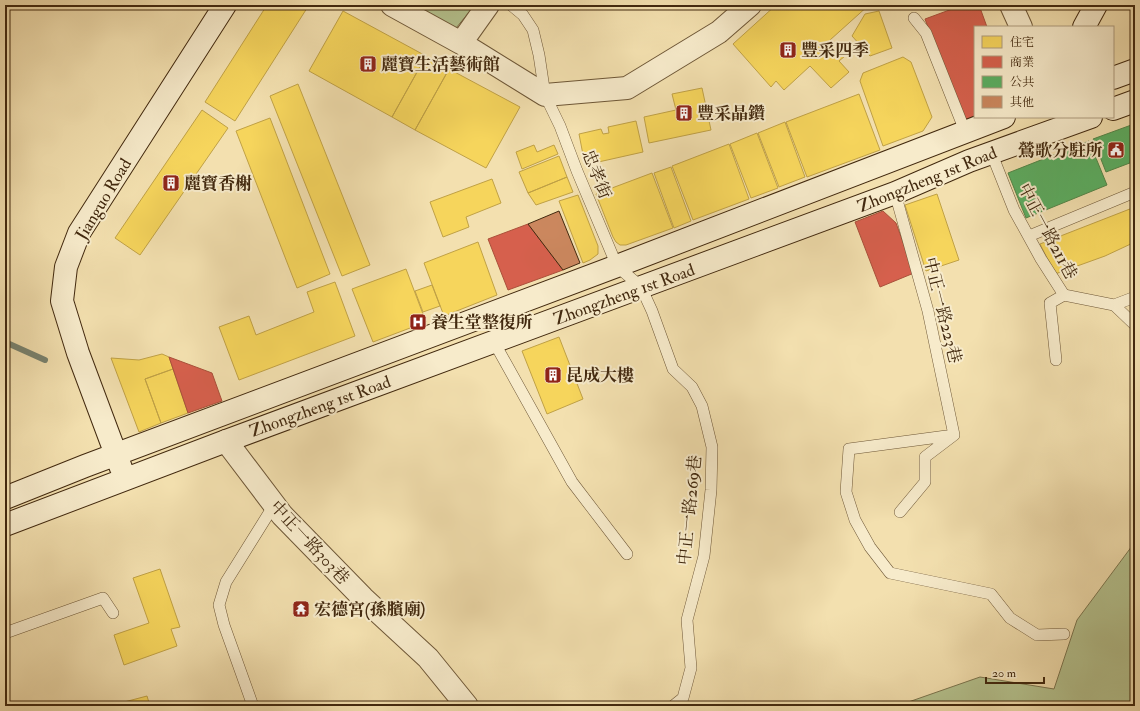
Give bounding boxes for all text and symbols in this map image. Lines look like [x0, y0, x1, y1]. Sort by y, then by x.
legend [974, 26, 1114, 118]
text: 住宅 [1010, 35, 1034, 50]
building icon: 豐采四季 [778, 40, 798, 60]
place label: 豐采四季 [801, 40, 869, 61]
building icon: 麗寶生活藝術館 [358, 54, 378, 74]
place label: 麗寶生活藝術館 [381, 54, 500, 75]
text: 商業 [1010, 55, 1034, 70]
text: 公共 [1010, 75, 1034, 90]
text: 其他 [1010, 95, 1034, 110]
building icon: 豐采晶鑽 [674, 103, 694, 123]
place label: 豐采晶鑽 [697, 103, 765, 124]
place label: 鶯歌分駐所 [1018, 140, 1103, 161]
public building icon: 鶯歌分駐所 [1106, 140, 1126, 160]
street label: Zhongzheng 1st Road [854, 142, 1001, 217]
street label: 忠孝街 [577, 147, 616, 202]
street label: Jianguo Road [70, 154, 137, 245]
building icon: 麗寶香榭 [161, 173, 181, 193]
place label: 麗寶香榭 [184, 173, 252, 194]
street label: 中正一路211巷 [1013, 180, 1082, 283]
street label: 中正一路223巷 [919, 255, 966, 365]
street label: Zhongzheng 1st Road [551, 259, 698, 330]
hospital icon: 養生堂整復所 [408, 312, 428, 332]
place label: 養生堂整復所 [431, 312, 533, 333]
building icon: 昆成大樓 [543, 365, 563, 385]
place label: 昆成大樓 [566, 365, 634, 386]
street label: Zhongzheng 1st Road [247, 371, 394, 442]
street label: 中正一路269巷 [673, 454, 706, 566]
street label: 中正一路303巷 [266, 496, 354, 589]
temple icon: 宏德宮(孫臏廟) [291, 599, 311, 619]
place label: 宏德宮(孫臏廟) [314, 599, 425, 621]
scale bar [986, 659, 1044, 685]
text: 20 m [992, 666, 1017, 681]

